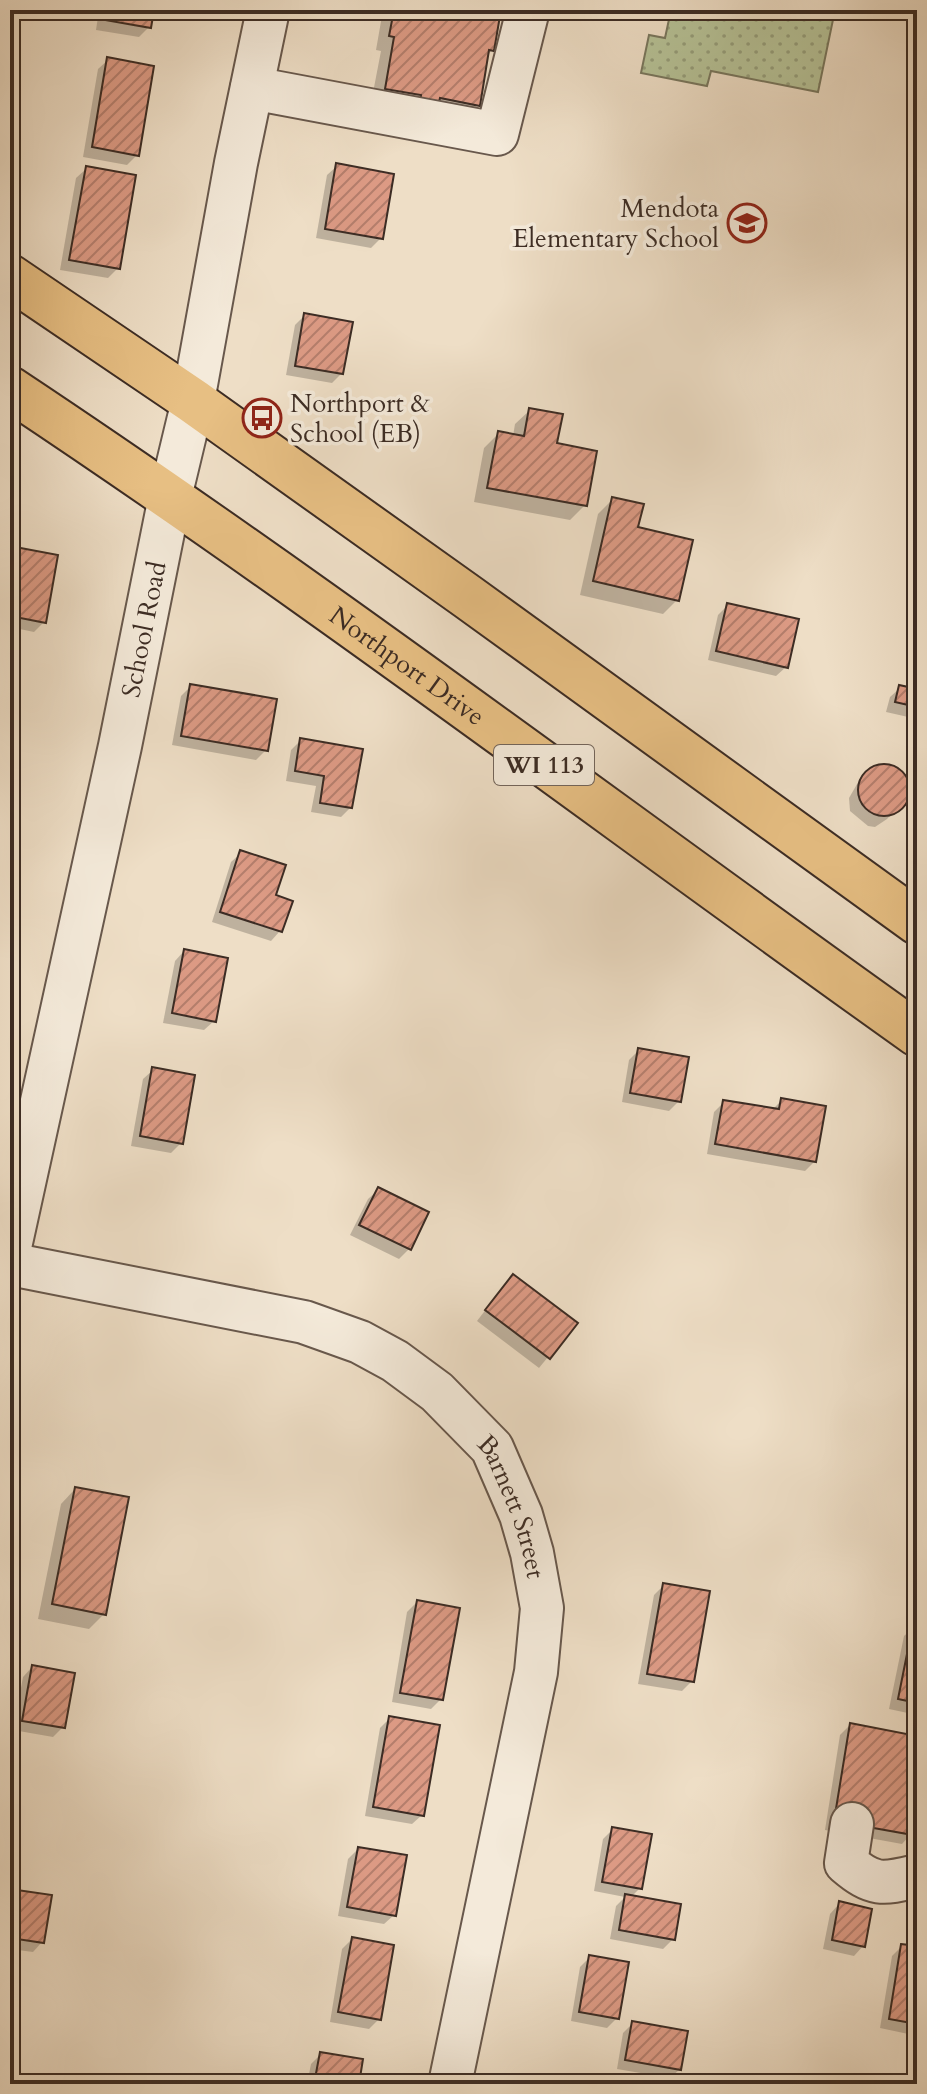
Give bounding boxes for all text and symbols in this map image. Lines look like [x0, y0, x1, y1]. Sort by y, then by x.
place label: Mendota Elementary School [512, 191, 719, 256]
school or university icon: Mendota Elementary School [726, 202, 768, 244]
place label: Northport & School (EB) [290, 386, 430, 451]
bus stop icon: Northport & School (EB) [241, 397, 283, 439]
street label: School Road [113, 558, 174, 700]
street label: Northport Drive [322, 598, 492, 733]
road number: WI 113 [494, 745, 594, 785]
street label: Barnett Street [470, 1426, 554, 1581]

